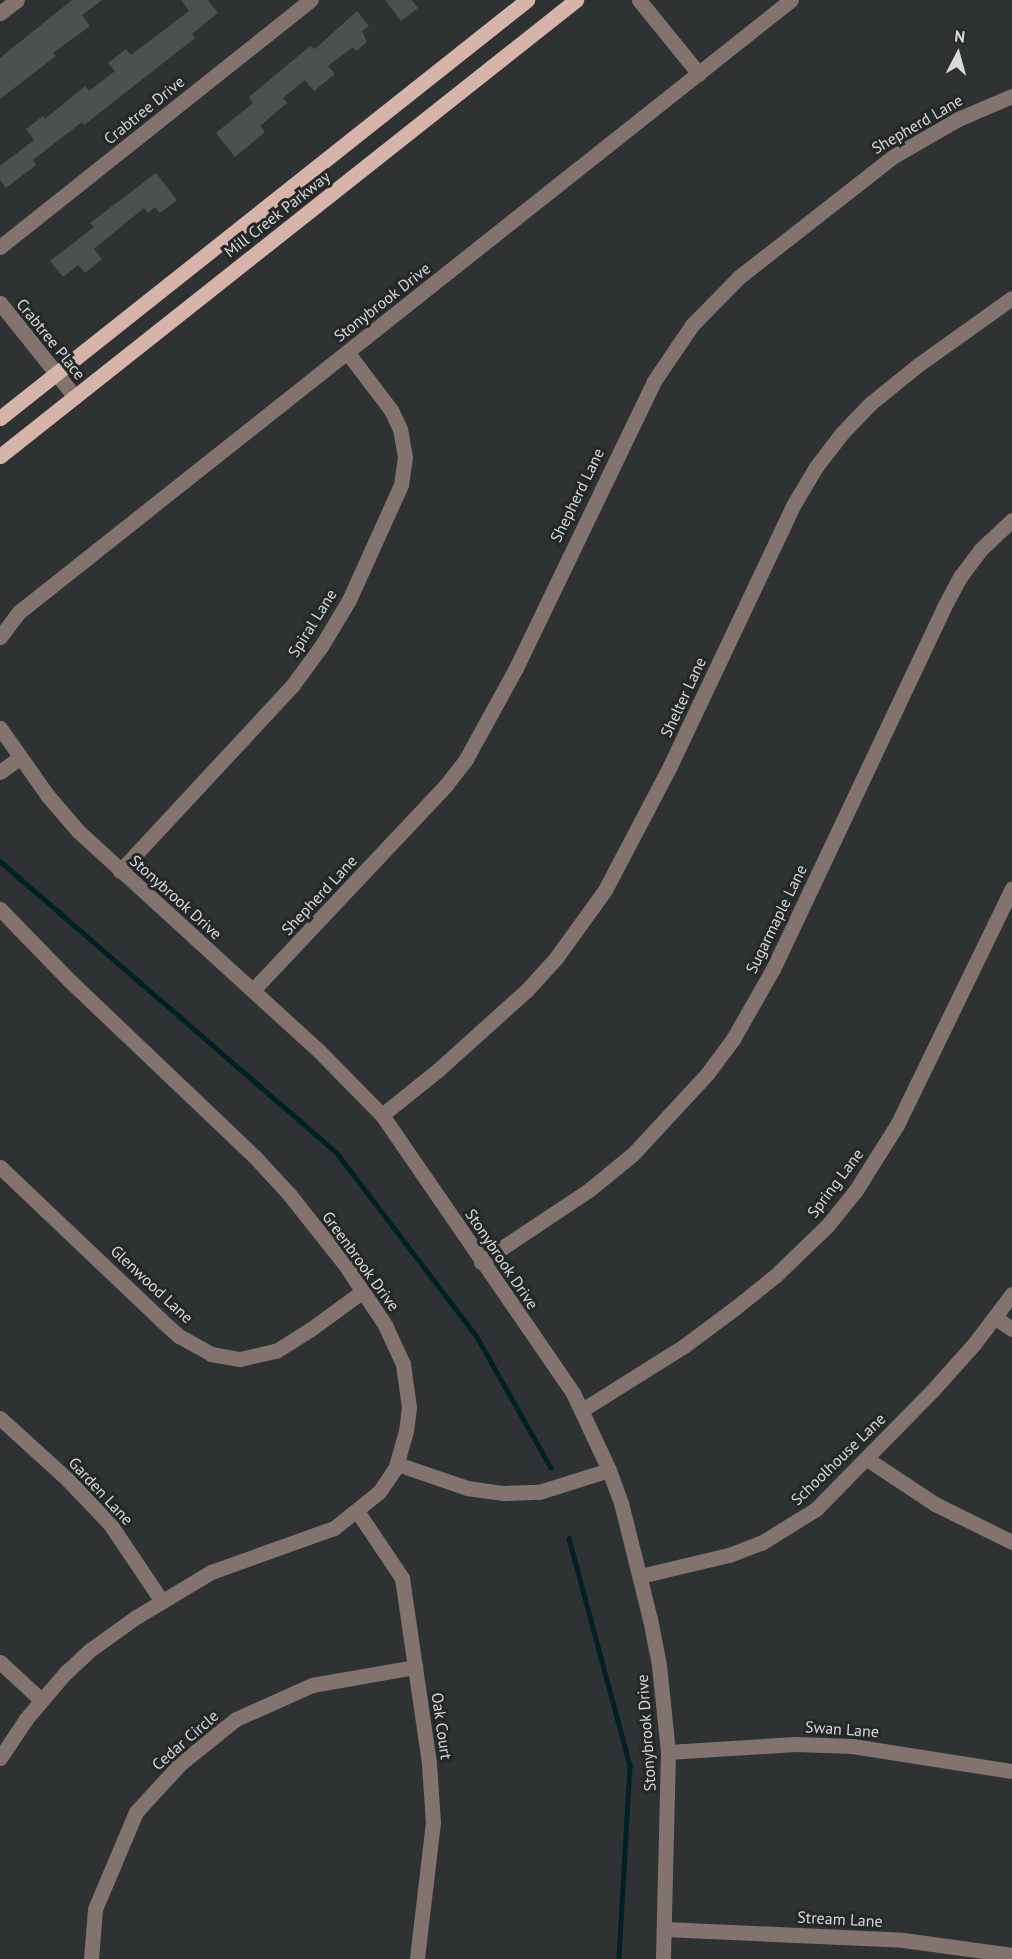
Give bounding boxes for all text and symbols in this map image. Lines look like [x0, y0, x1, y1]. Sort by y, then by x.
north arrow [928, 24, 988, 84]
text: N [954, 26, 966, 47]
street label: Crabtree Drive [100, 72, 188, 148]
street label: Shepherd Lane [868, 90, 966, 158]
street label: Mill Creek Parkway [220, 167, 334, 261]
street label: Stonybrook Drive [330, 258, 434, 346]
street label: Crabtree Place [13, 295, 89, 383]
street label: Shepherd Lane [546, 445, 608, 545]
street label: Spiral Lane [284, 585, 340, 661]
street label: Shelter Lane [656, 654, 710, 740]
street label: Stonybrook Drive [126, 851, 226, 943]
street label: Shepherd Lane [277, 851, 361, 939]
street label: Sugarmaple Lane [741, 862, 811, 976]
street label: Spring Lane [803, 1145, 867, 1221]
street label: Stonybrook Drive [461, 1205, 543, 1313]
street label: Greenbrook Drive [318, 1207, 404, 1315]
street label: Glenwood Lane [107, 1241, 197, 1327]
street label: Schoolhouse Lane [787, 1409, 889, 1509]
street label: Garden Lane [65, 1453, 137, 1529]
street label: Stonybrook Drive [632, 1674, 660, 1792]
street label: Oak Court [428, 1691, 456, 1761]
street label: Cedar Circle [148, 1706, 222, 1774]
street label: Swan Lane [804, 1717, 880, 1741]
street label: Stream Lane [797, 1907, 883, 1931]

